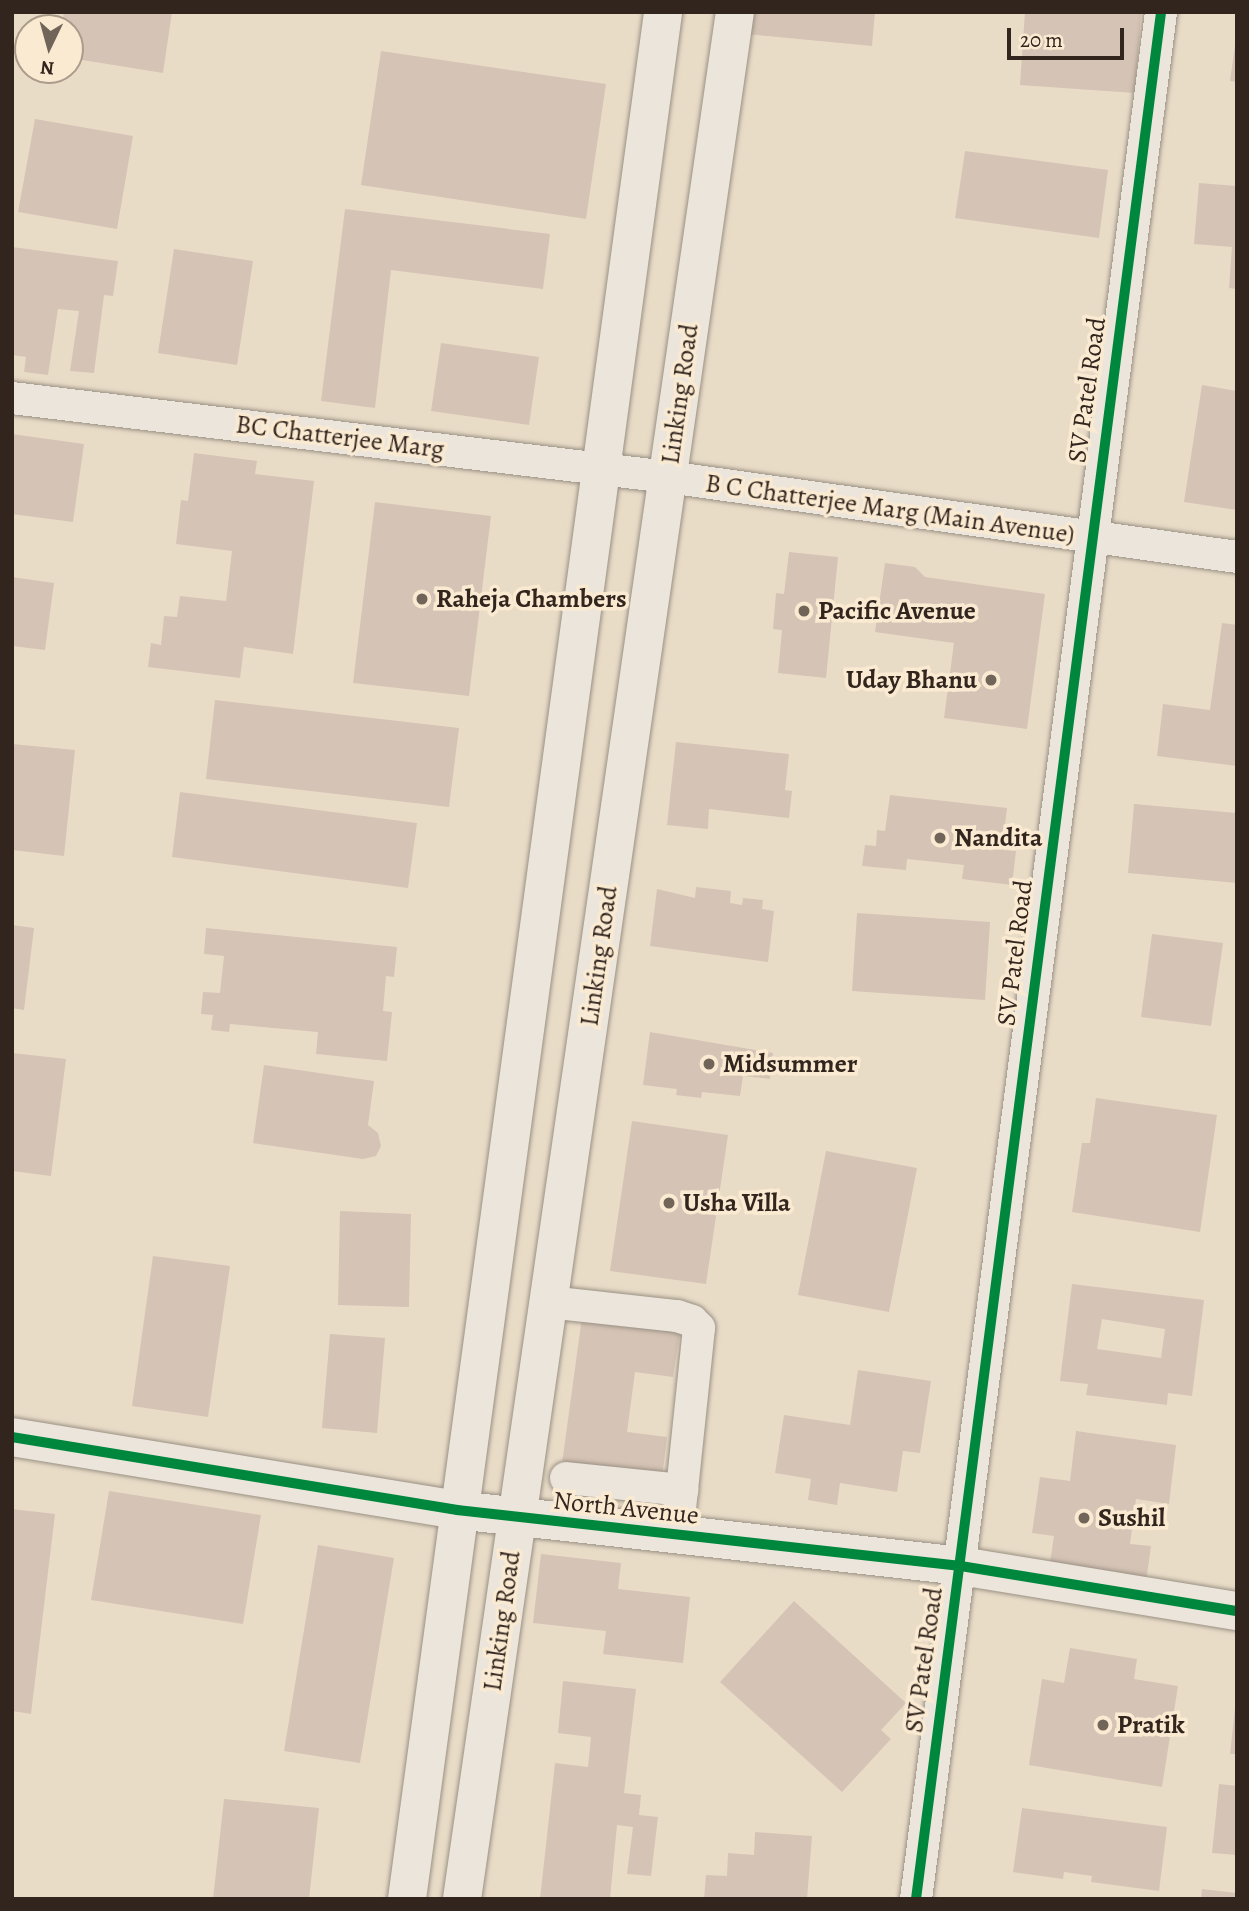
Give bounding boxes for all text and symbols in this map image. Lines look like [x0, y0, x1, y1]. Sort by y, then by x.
north arrow [14, 14, 84, 84]
scale bar [1011, 14, 1128, 58]
text: 20 m [1020, 26, 1063, 54]
text: N [39, 54, 55, 81]
street label: SV Patel Road [1061, 315, 1113, 465]
street label: Linking Road [655, 322, 705, 466]
street label: BC Chatterjee Marg [234, 409, 446, 465]
street label: B C Chatterjee Marg (Main Avenue) [703, 468, 1077, 550]
place label: Raheja Chambers [436, 583, 626, 615]
marker: Raheja Chambers [414, 591, 430, 607]
place label: Pacific Avenue [818, 595, 976, 627]
marker: Pacific Avenue [796, 603, 812, 619]
place label: Uday Bhanu [846, 664, 977, 696]
marker: Uday Bhanu [983, 672, 999, 688]
place label: Nandita [954, 822, 1042, 854]
marker: Nandita [932, 830, 948, 846]
street label: SV Patel Road [991, 878, 1039, 1028]
street label: Linking Road [574, 884, 624, 1028]
place label: Midsummer [723, 1048, 857, 1080]
marker: Midsummer [701, 1056, 717, 1072]
place label: Usha Villa [683, 1187, 791, 1219]
marker: Usha Villa [661, 1195, 677, 1211]
street label: North Avenue [552, 1485, 700, 1531]
place label: Sushil [1098, 1502, 1165, 1534]
marker: Sushil [1076, 1510, 1092, 1526]
street label: Linking Road [477, 1549, 527, 1693]
street label: SV Patel Road [898, 1585, 950, 1735]
place label: Pratik [1117, 1709, 1185, 1741]
marker: Pratik [1095, 1717, 1111, 1733]

